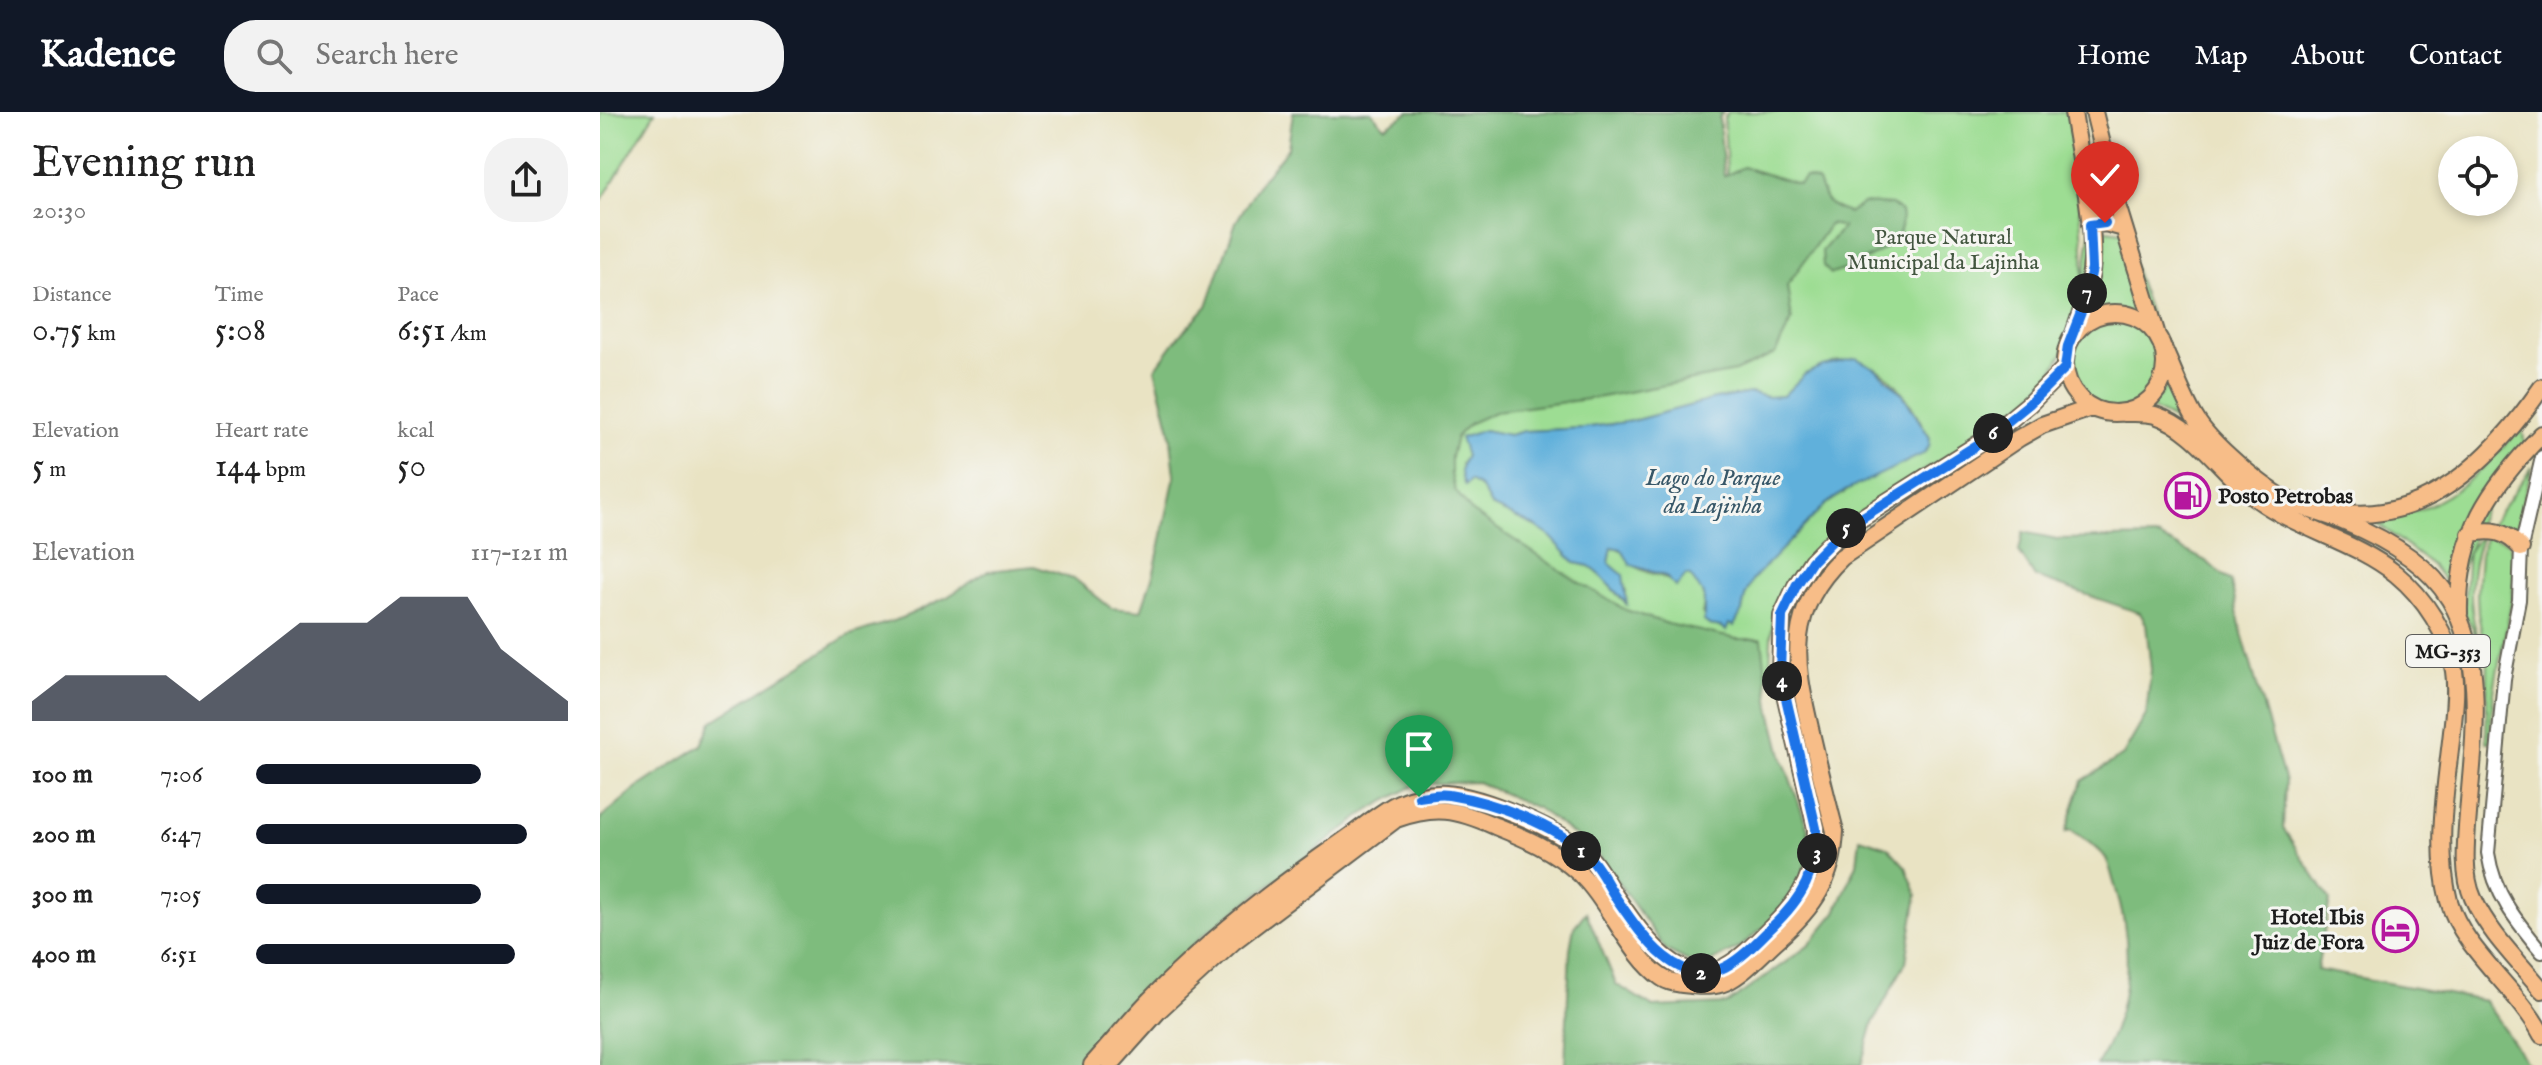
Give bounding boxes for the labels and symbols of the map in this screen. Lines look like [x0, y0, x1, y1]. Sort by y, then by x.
pin [2071, 141, 2139, 223]
park label: Parque Natural Municipal da Lajinha [1847, 224, 2040, 277]
pin: 7 [2067, 273, 2107, 313]
pin: 6 [1973, 413, 2013, 453]
water label: Lago do Parque da Lajinha [1645, 463, 1781, 522]
fuel station icon: Posto Petrobas [2163, 471, 2211, 519]
place label: Posto Petrobas [2218, 483, 2353, 511]
pin: 5 [1826, 508, 1866, 548]
road number: MG-353 [2406, 635, 2490, 667]
pin: 4 [1762, 661, 1802, 701]
pin [1385, 715, 1453, 797]
pin: 1 [1561, 831, 1601, 871]
pin: 3 [1797, 833, 1837, 873]
place label: Hotel Ibis Juiz de Fora [2251, 904, 2364, 957]
hotel icon: Hotel Ibis Juiz de Fora [2371, 905, 2419, 953]
pin: 2 [1681, 953, 1721, 993]

